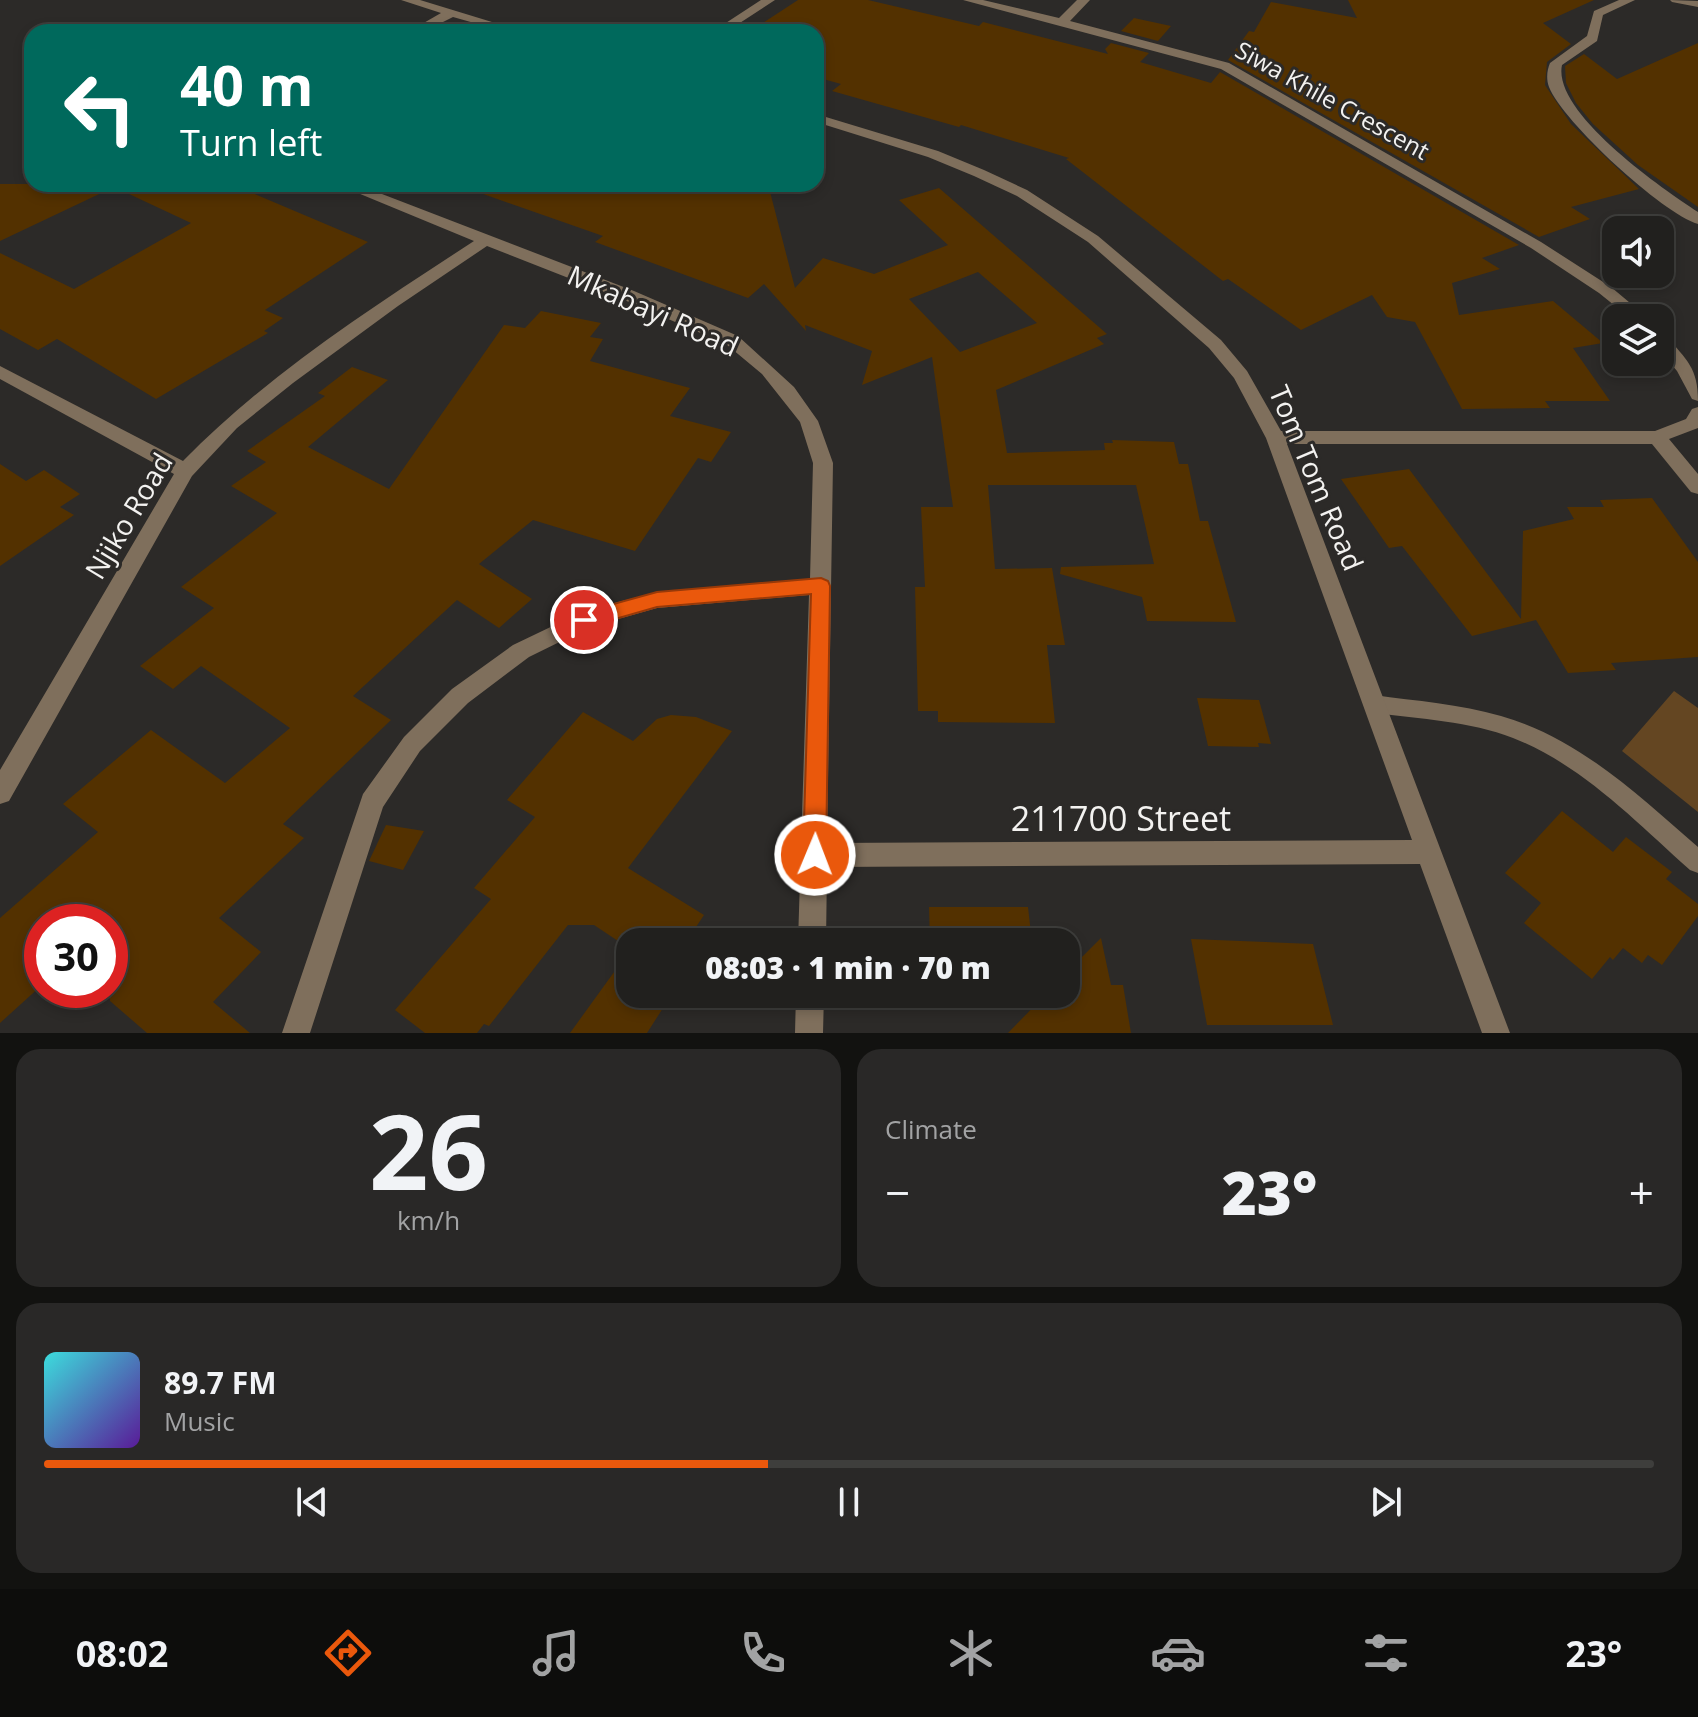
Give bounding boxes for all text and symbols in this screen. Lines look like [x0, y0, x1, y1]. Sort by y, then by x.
street label: Siwa Khile Crescent [1230, 33, 1435, 167]
text: 40 m [180, 46, 314, 122]
icon: left [48, 56, 152, 160]
text: Turn left [180, 118, 322, 167]
map controls [1602, 216, 1674, 376]
button: sound [1602, 216, 1674, 288]
street label: Mkabayi Road [562, 255, 745, 365]
button: layers [1602, 304, 1674, 376]
street label: Tom Tom Road [1261, 379, 1373, 576]
street label: Njiko Road [76, 445, 181, 586]
pin [550, 586, 618, 654]
icon: arrive [562, 598, 606, 642]
street label: 211700 Street [1011, 795, 1231, 841]
position arrow [773, 813, 857, 897]
speed limit sign: 30 [24, 904, 128, 1008]
text: 08:03 · 1 min · 70 m [705, 947, 991, 988]
text: 26 [369, 1079, 488, 1220]
text: Climate [885, 1111, 977, 1147]
text: 23° [1222, 1151, 1317, 1233]
text: − [885, 1162, 910, 1222]
text: + [1629, 1162, 1654, 1222]
text: km/h [397, 1202, 460, 1238]
text: 89.7 FM [164, 1362, 277, 1403]
text: Music [164, 1403, 235, 1439]
icon: previous [290, 1480, 334, 1524]
icon: pause [827, 1480, 871, 1524]
icon: next [1364, 1480, 1408, 1524]
icon: directions [320, 1625, 376, 1681]
icon: music [528, 1625, 584, 1681]
icon: phone [735, 1625, 791, 1681]
icon: climate [943, 1625, 999, 1681]
icon: car [1150, 1625, 1206, 1681]
icon: filters [1358, 1625, 1414, 1681]
text: 08:02 [76, 1629, 168, 1678]
text: 23° [1566, 1629, 1622, 1678]

